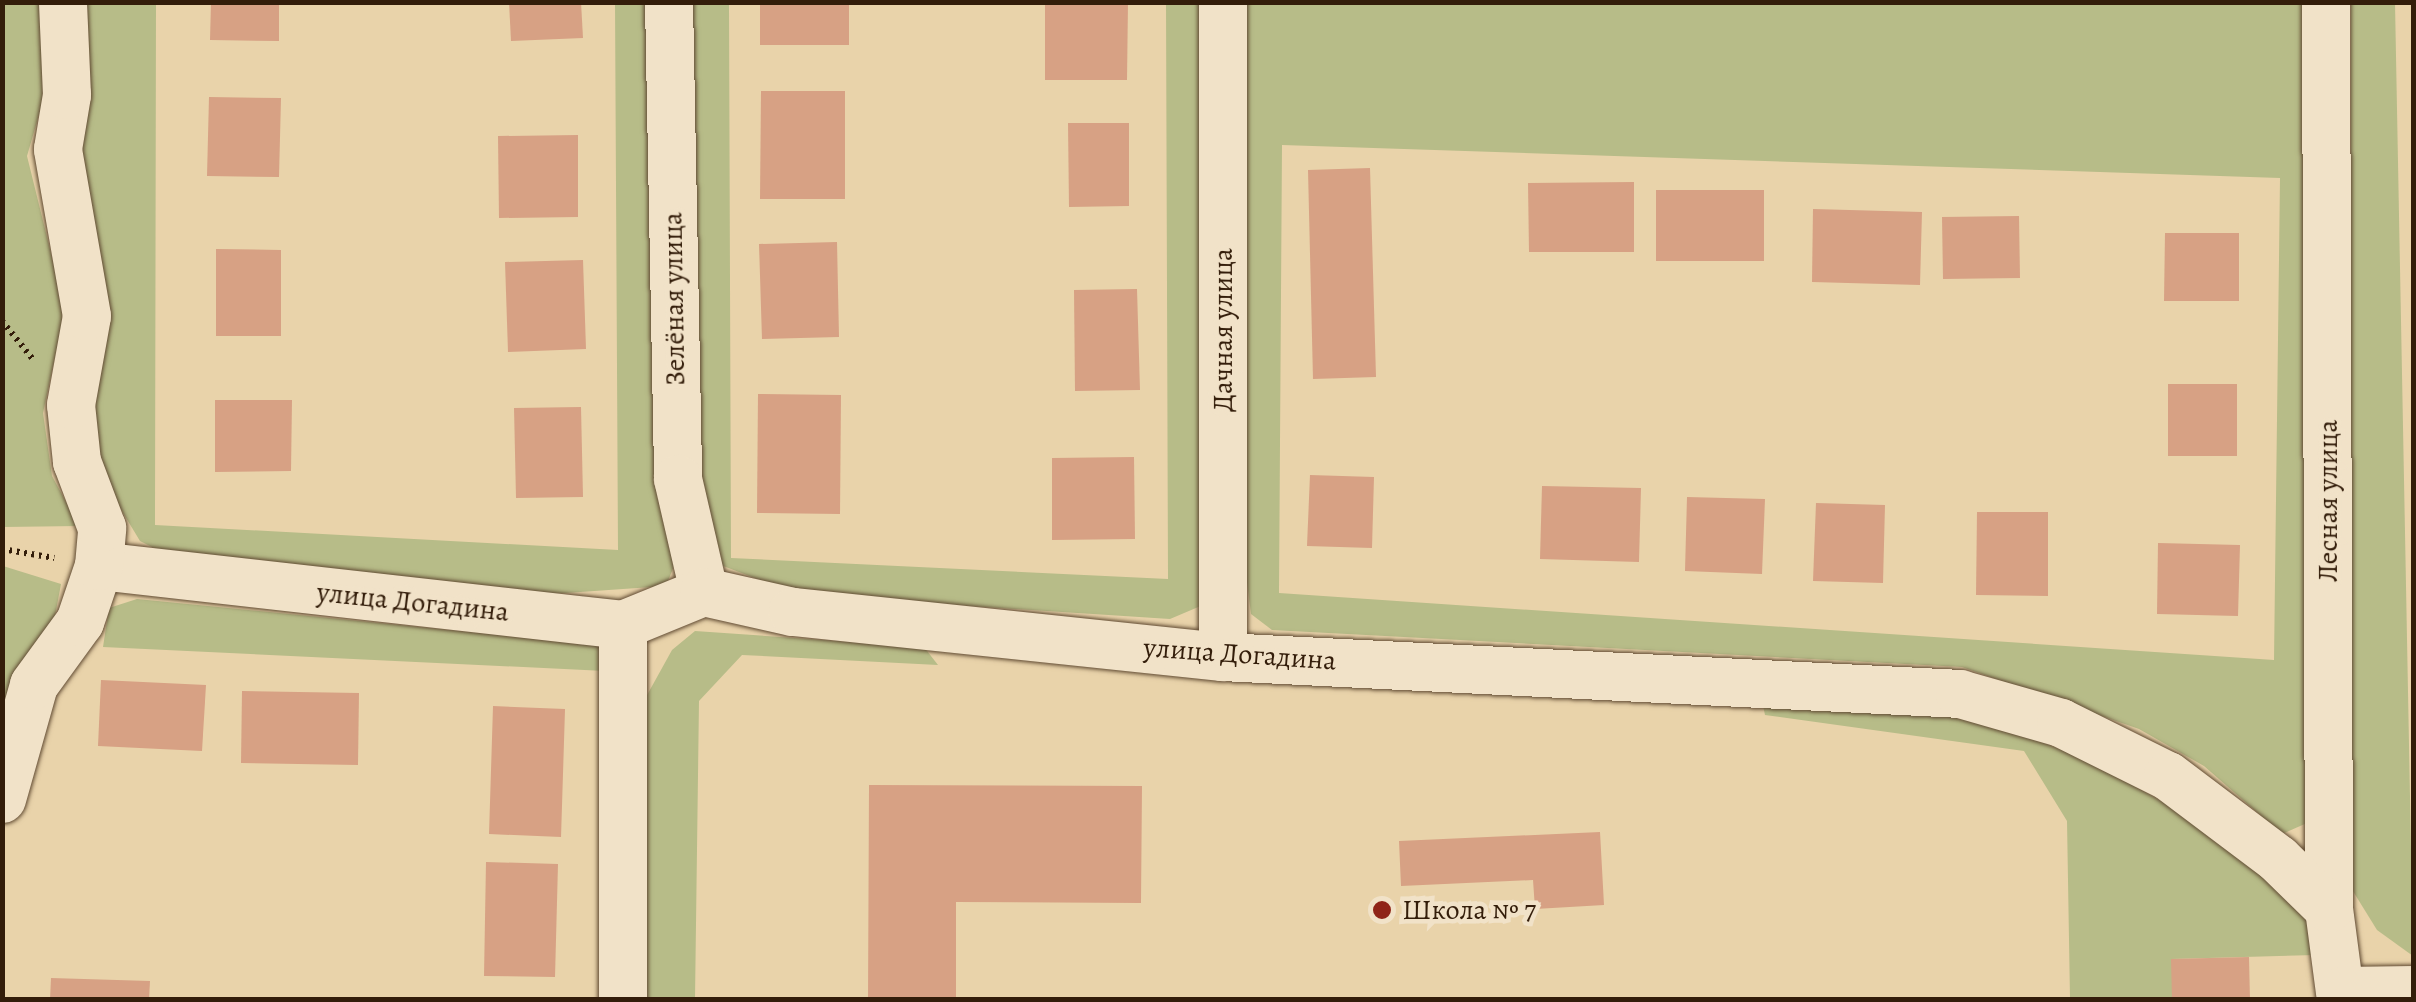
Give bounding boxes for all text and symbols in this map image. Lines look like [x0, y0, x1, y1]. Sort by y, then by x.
street label: Зелёная улица [656, 212, 692, 386]
street label: Дачная улица [1206, 248, 1240, 412]
street label: Лесная улица [2311, 420, 2345, 582]
street label: улица Догадина [315, 575, 511, 629]
street label: улица Догадина [1143, 631, 1337, 677]
place label: Школа № 7 [1402, 893, 1536, 927]
marker: Школа № 7 [1371, 899, 1393, 921]

